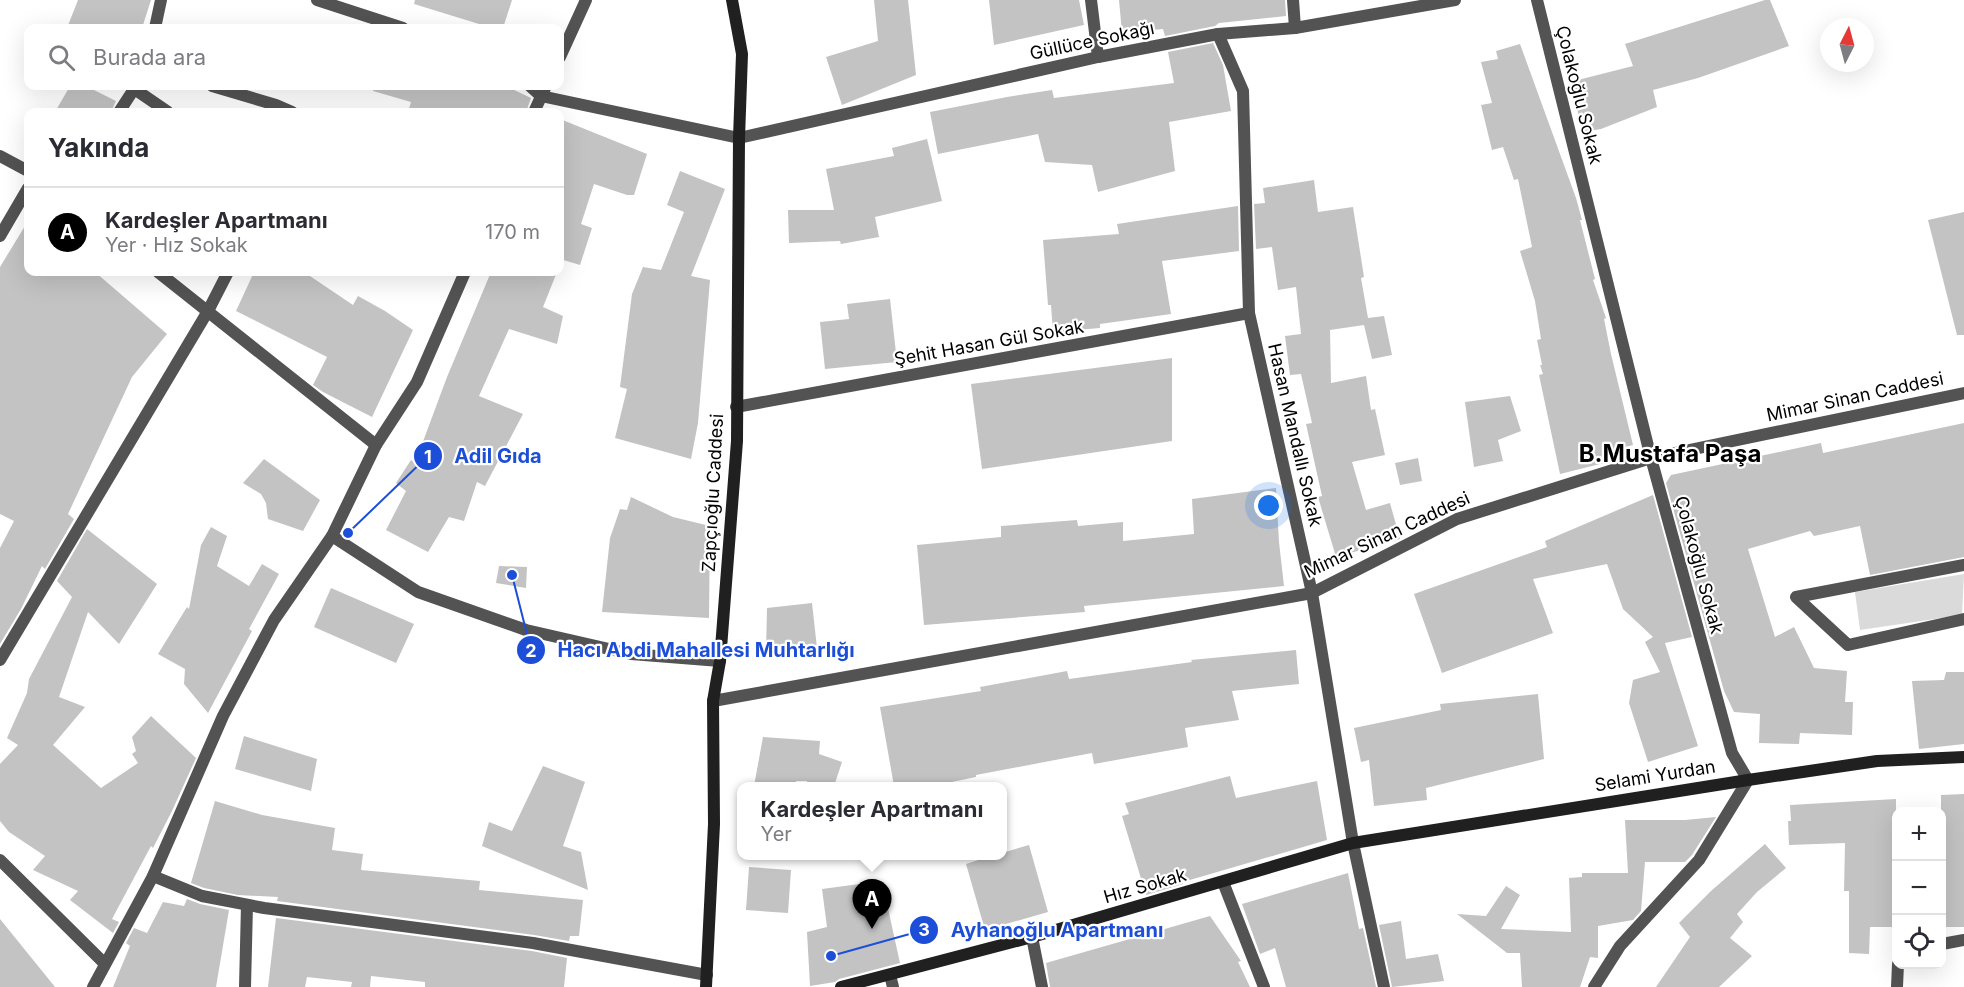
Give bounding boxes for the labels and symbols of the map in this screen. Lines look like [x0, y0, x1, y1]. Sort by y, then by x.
street label: Güllüce Sokağı [1028, 17, 1156, 64]
north arrow [1820, 18, 1874, 72]
street label: Çolakoğlu Sokak [1552, 23, 1607, 166]
street label: Şehit Hasan Gül Sokak [892, 315, 1086, 370]
street label: Hasan Mandallı Sokak [1264, 341, 1327, 529]
street label: Mimar Sinan Caddesi [1765, 367, 1945, 426]
street label: Zapçıoğlu Caddesi [698, 413, 727, 573]
callout: Adil Gıda [413, 437, 554, 475]
district label: B.Mustafa Paşa [1579, 439, 1761, 468]
text: Adil Gıda [454, 444, 542, 468]
text: 1 [424, 446, 432, 467]
street label: Mimar Sinan Caddesi [1301, 487, 1473, 582]
your location [1254, 491, 1283, 520]
street label: Çolakoğlu Sokak [1671, 494, 1728, 636]
callout: Hacı Abdi Mahallesi Muhtarlığı [516, 631, 867, 669]
text: Hacı Abdi Mahallesi Muhtarlığı [557, 638, 855, 662]
text: 2 [525, 640, 537, 661]
street label: Selami Yurdan [1593, 756, 1717, 795]
street label: Hız Sokak [1101, 864, 1189, 907]
pin: A [852, 880, 892, 929]
callout: Ayhanoğlu Apartmanı [909, 911, 1176, 949]
text: Ayhanoğlu Apartmanı [951, 918, 1163, 942]
text: 3 [918, 919, 930, 940]

